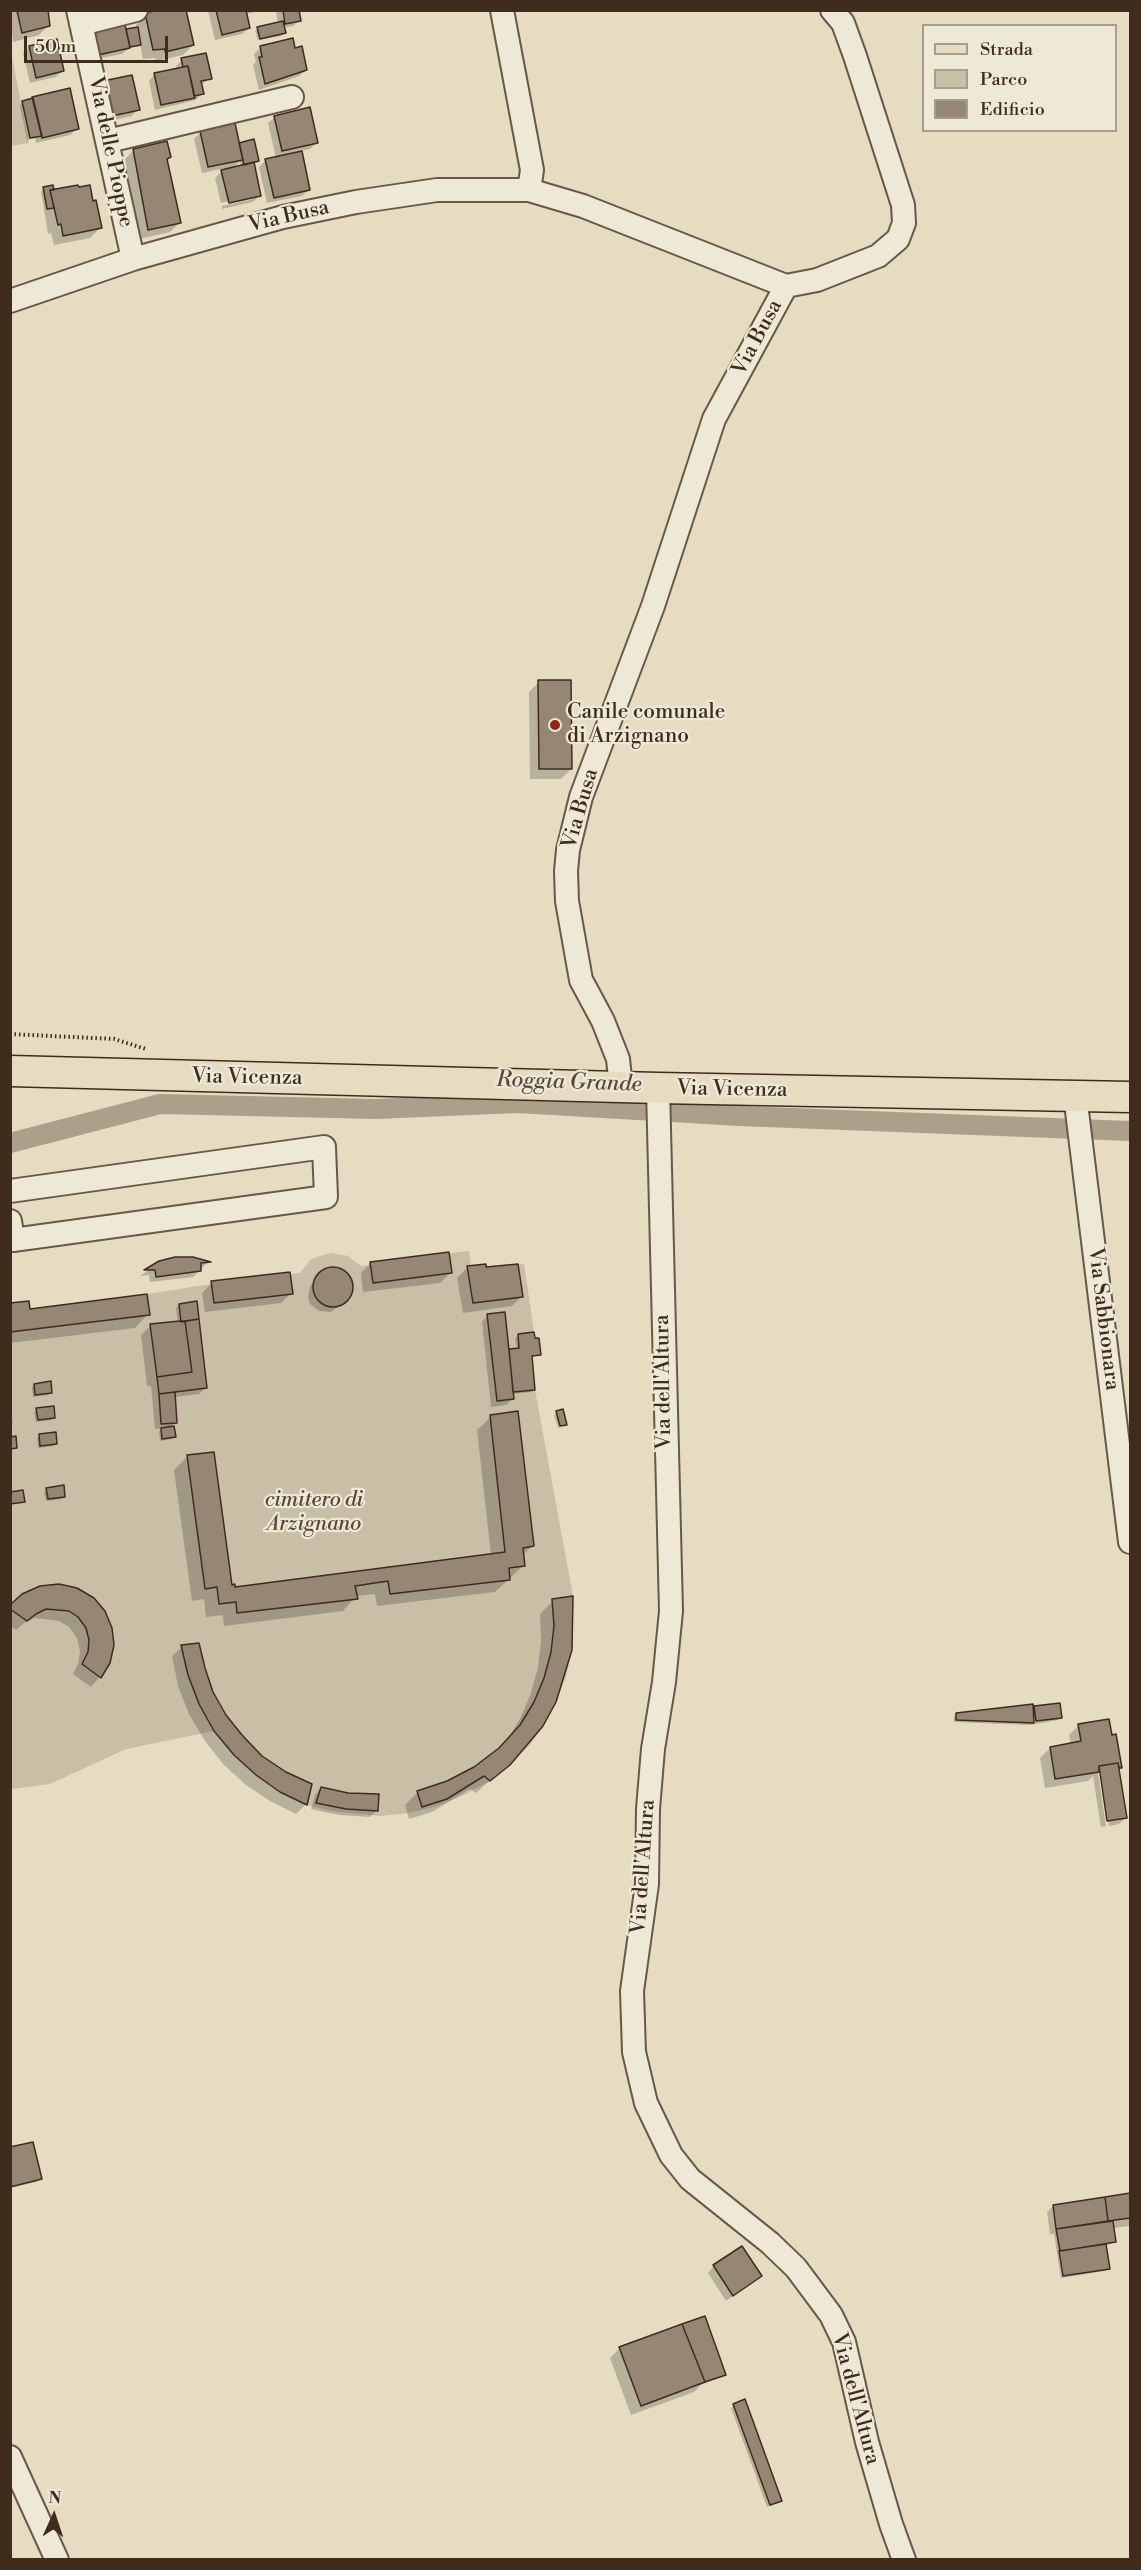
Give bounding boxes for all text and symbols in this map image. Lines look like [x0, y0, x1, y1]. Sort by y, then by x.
scale bar [27, 24, 171, 62]
legend [922, 24, 1117, 132]
text: 50 m [35, 35, 76, 58]
text: Strada [980, 38, 1033, 61]
text: Parco [980, 68, 1027, 91]
street label: Via delle Pioppe [82, 74, 138, 230]
text: Edificio [980, 98, 1045, 121]
street label: Via Busa [246, 195, 332, 239]
street label: Via Busa [728, 296, 788, 380]
place label: Canile comunale di Arzignano [567, 700, 725, 750]
marker: Canile comunale di Arzignano [548, 718, 562, 732]
street label: Via Busa [558, 766, 604, 852]
street label: Via Vicenza [191, 1064, 303, 1092]
water label: Roggia Grande [496, 1067, 642, 1099]
street label: Via Vicenza [676, 1076, 788, 1104]
street label: Via Sabbionara [1082, 1246, 1124, 1392]
street label: Via dell'Altura [650, 1314, 678, 1450]
park label: cimitero di Arzignano [265, 1488, 363, 1538]
street label: Via dell'Altura [627, 1799, 661, 1935]
street label: Via dell'Altura [825, 2331, 885, 2467]
north arrow [24, 2486, 84, 2546]
text: N [48, 2488, 62, 2508]

